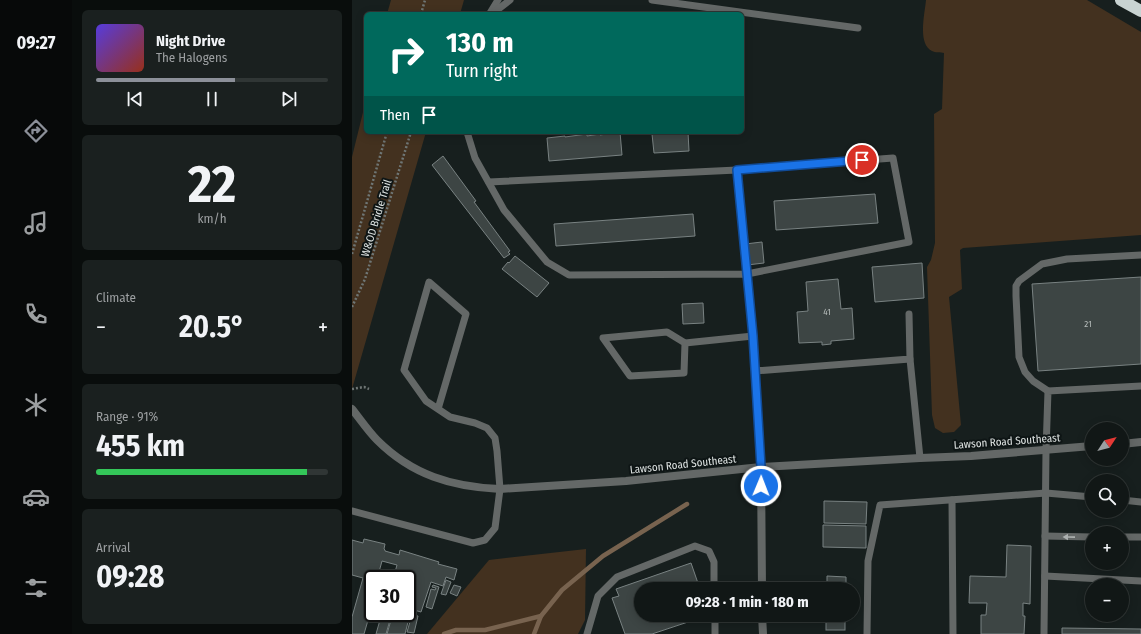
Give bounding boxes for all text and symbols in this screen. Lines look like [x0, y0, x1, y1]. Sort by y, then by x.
text: 130 m [446, 26, 514, 59]
icon: right [380, 28, 432, 80]
text: 09:27 [16, 32, 56, 54]
text: Night Drive [156, 32, 225, 50]
text: The Halogens [156, 50, 227, 65]
text: Turn right [446, 60, 518, 82]
icon: previous [124, 88, 146, 110]
icon: pause [201, 88, 223, 110]
icon: next [278, 88, 300, 110]
icon: arrive [418, 104, 440, 126]
text: Then [380, 106, 410, 124]
icon: directions [22, 117, 50, 145]
pin [845, 143, 879, 177]
icon: arrive [851, 149, 873, 171]
text: 22 [188, 153, 236, 216]
street label: W&OD Bridle Trail [359, 178, 394, 258]
icon: music [22, 209, 50, 237]
text: km/h [198, 211, 227, 226]
text: Climate [96, 290, 136, 305]
icon: phone [22, 300, 50, 328]
house number: 41 [823, 307, 831, 317]
text: 20.5° [179, 309, 245, 345]
text: − [96, 314, 106, 341]
text: + [318, 314, 328, 341]
house number: 21 [1084, 319, 1092, 329]
icon: climate [22, 391, 50, 419]
text: Range · 91% [96, 409, 158, 424]
north arrow [1085, 422, 1129, 466]
map controls [1085, 422, 1129, 622]
text: 455 km [96, 428, 185, 464]
street label: Lawson Road Southeast [953, 431, 1061, 452]
street label: Lawson Road Southeast [629, 452, 737, 477]
position arrow [740, 465, 782, 507]
button: search [1085, 474, 1129, 518]
icon: car [22, 483, 50, 511]
button: + [1085, 526, 1129, 570]
one-way arrow [1063, 533, 1075, 540]
text: Arrival [96, 540, 130, 555]
text: 09:28 [96, 559, 164, 595]
speed limit sign: 30 [364, 570, 416, 622]
icon: filters [22, 574, 50, 602]
button: − [1085, 578, 1129, 622]
text: 09:28 · 1 min · 180 m [685, 593, 809, 611]

